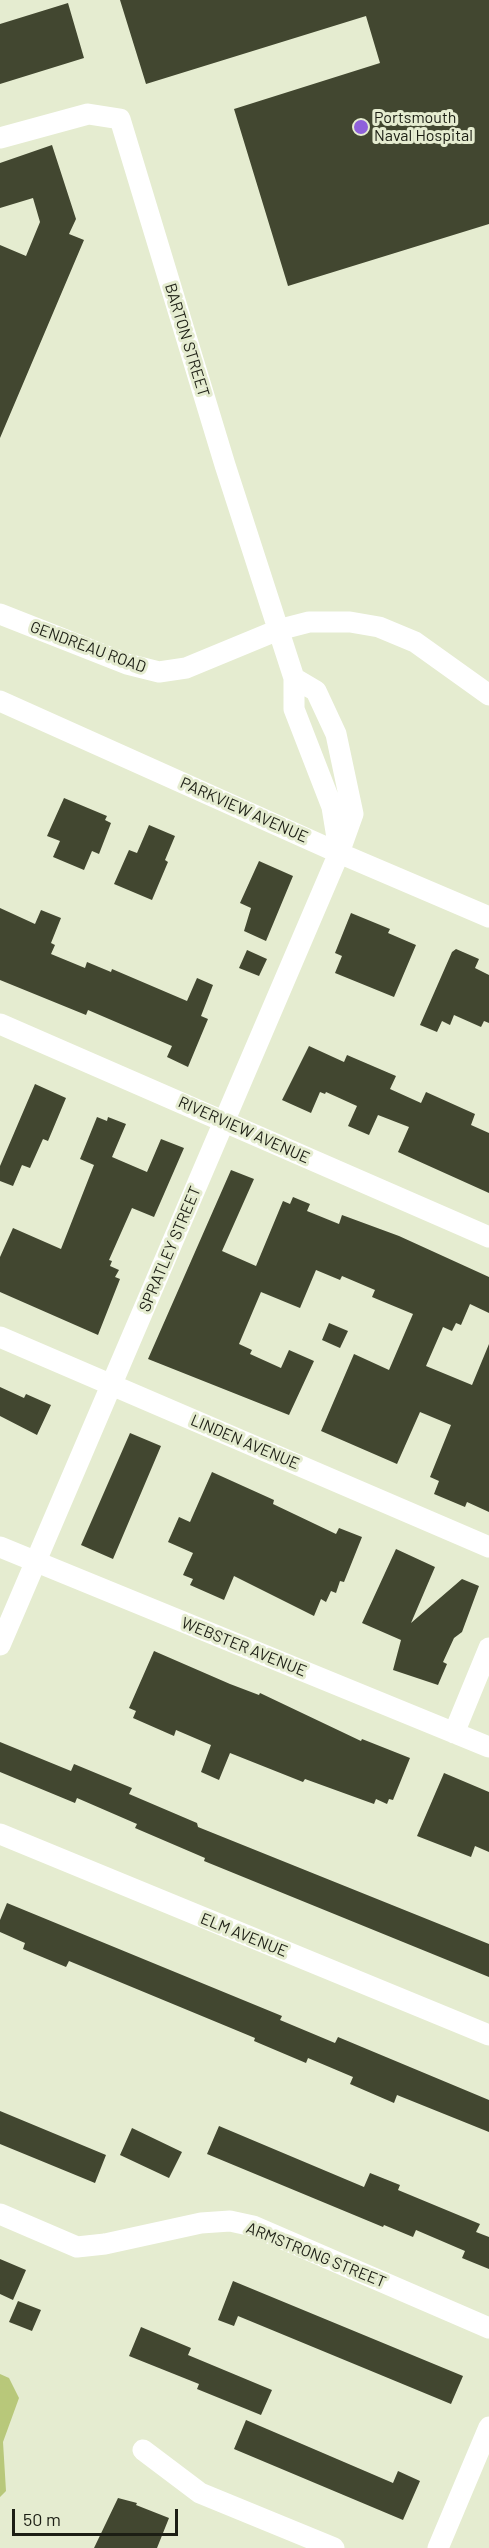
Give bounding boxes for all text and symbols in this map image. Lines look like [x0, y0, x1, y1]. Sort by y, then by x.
place label: Portsmouth Naval Hospital [374, 108, 473, 146]
marker: Portsmouth Naval Hospital [352, 118, 370, 136]
street label: BARTON STREET [161, 281, 213, 399]
street label: GENDREAU ROAD [27, 617, 149, 677]
street label: PARKVIEW AVENUE [177, 773, 311, 847]
street label: RIVERVIEW AVENUE [175, 1092, 313, 1168]
street label: SPRATLEY STREET [135, 1183, 205, 1315]
street label: LINDEN AVENUE [188, 1410, 302, 1474]
street label: WEBSTER AVENUE [179, 1613, 309, 1681]
street label: ELM AVENUE [198, 1909, 290, 1961]
street label: ARMSTRONG STREET [243, 2218, 389, 2292]
scale bar [15, 2497, 182, 2535]
text: 50 m [23, 2508, 61, 2530]

